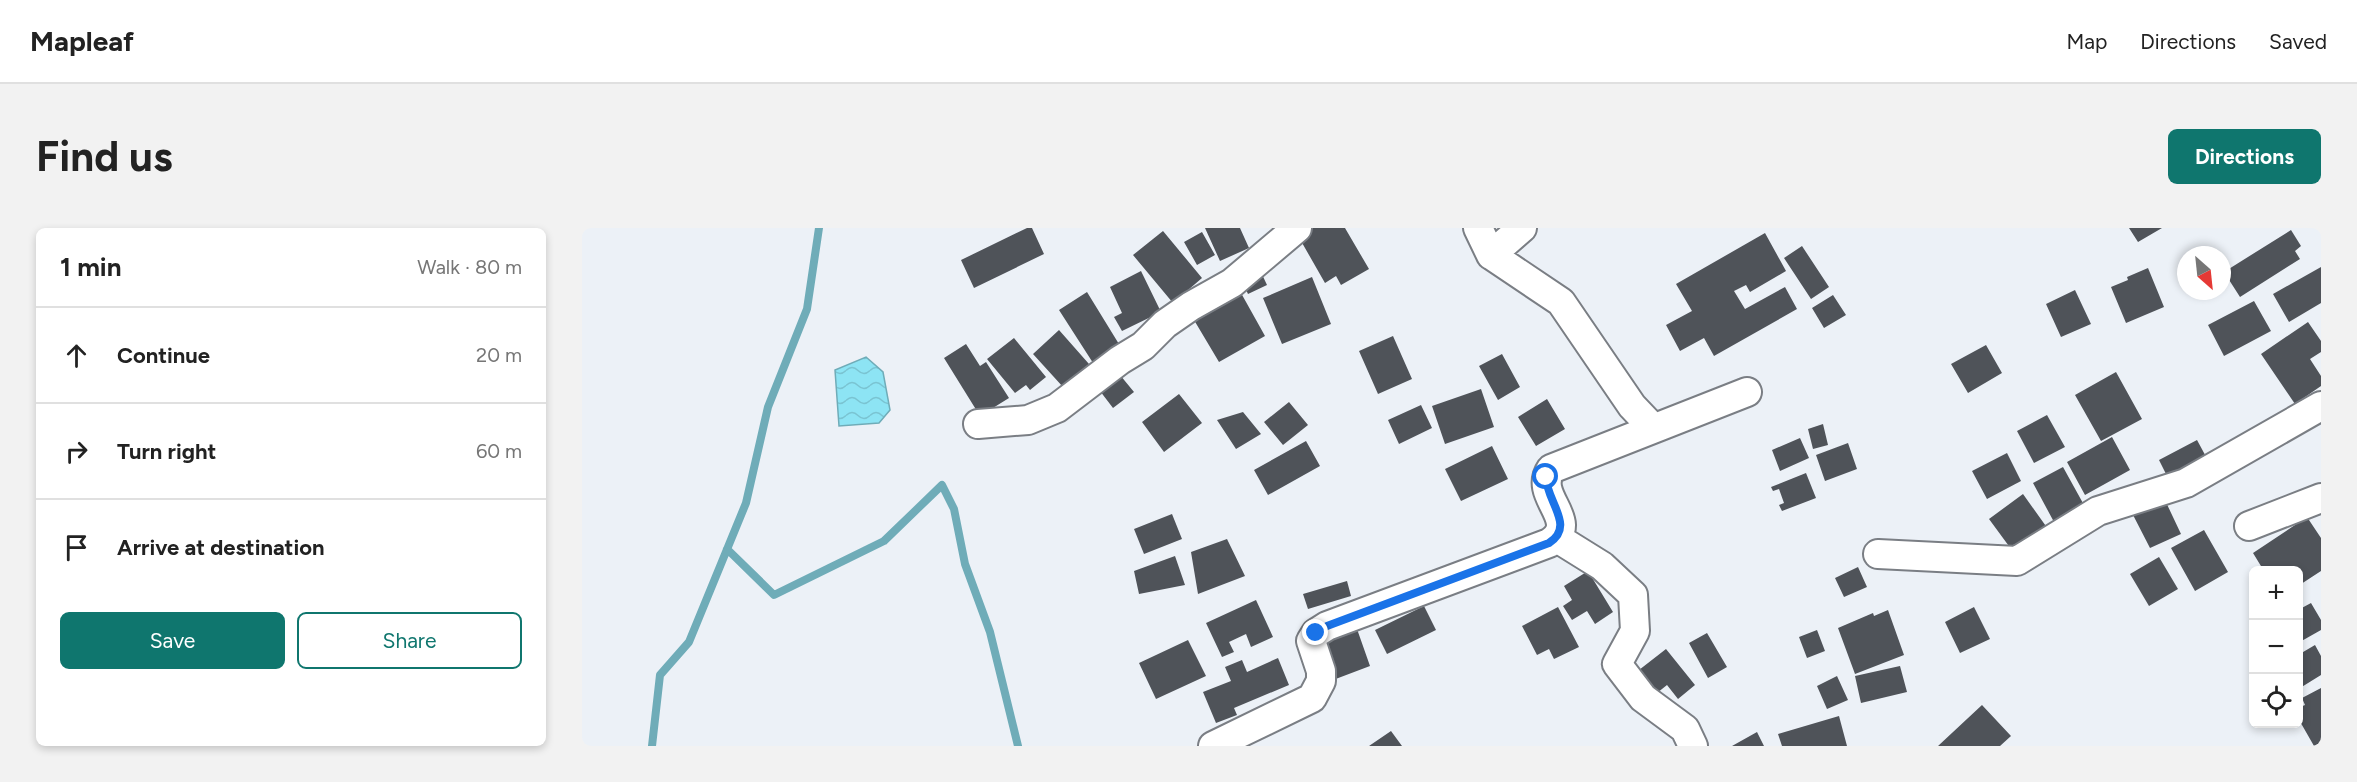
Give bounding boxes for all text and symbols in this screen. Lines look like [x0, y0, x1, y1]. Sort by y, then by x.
text: Mapleaf [30, 24, 134, 58]
text: Map [2066, 29, 2107, 54]
text: Directions [2140, 29, 2236, 54]
text: Saved [2269, 29, 2327, 54]
button: Directions [2168, 129, 2321, 184]
text: Find us [36, 131, 173, 182]
north arrow [2177, 246, 2231, 300]
text: 1 min [60, 251, 121, 283]
text: Walk · 80 m [417, 255, 522, 279]
icon: ahead [60, 339, 93, 372]
text: Continue [117, 342, 210, 369]
text: 20 m [476, 343, 522, 367]
icon: right [60, 435, 93, 468]
text: Turn right [117, 438, 216, 465]
text: 60 m [476, 439, 522, 463]
route start [1532, 463, 1558, 489]
icon: arrive [60, 531, 93, 564]
text: Arrive at destination [117, 534, 325, 561]
map controls [2249, 566, 2303, 728]
button: + [2249, 566, 2303, 620]
button: Save [60, 612, 285, 669]
button: Share [297, 612, 522, 669]
route end [1302, 619, 1328, 645]
button: − [2249, 620, 2303, 674]
button: locate [2249, 674, 2303, 728]

